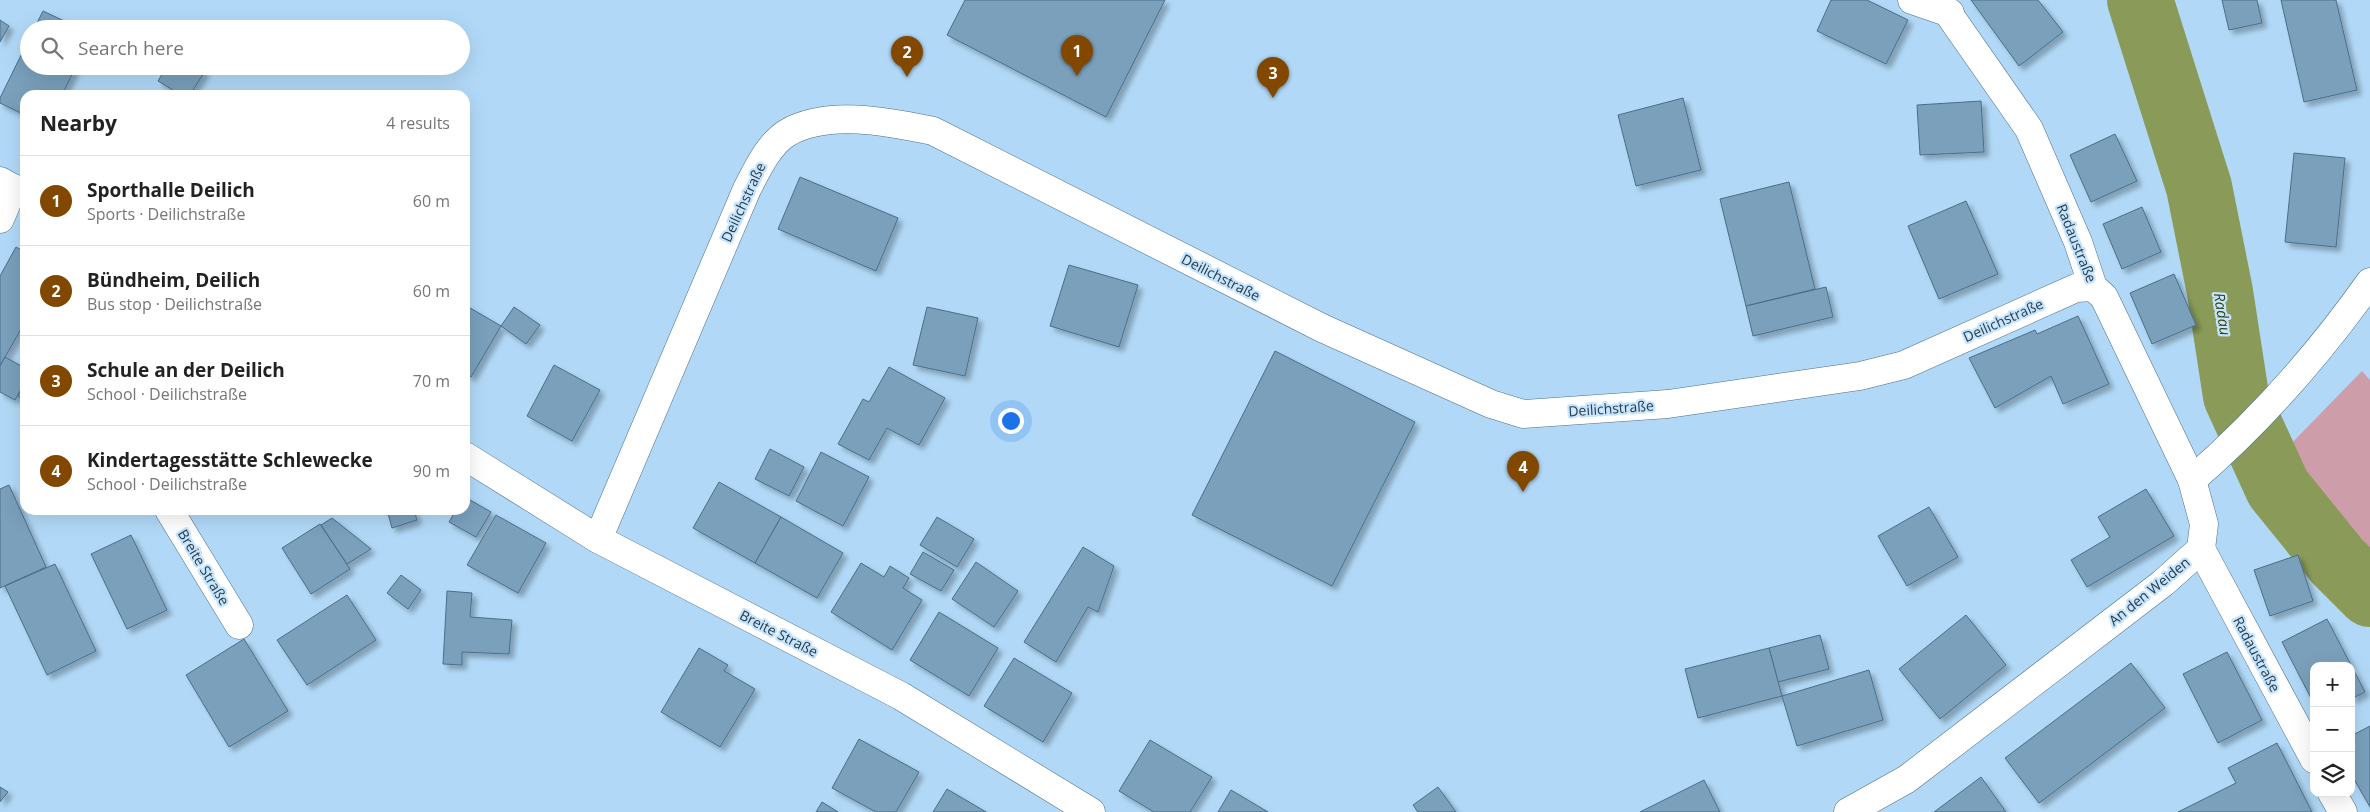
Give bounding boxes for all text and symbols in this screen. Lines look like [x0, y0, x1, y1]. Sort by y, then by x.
search box [20, 20, 470, 75]
icon: search [38, 34, 66, 62]
text: Search here [78, 35, 184, 61]
pin: 1 [1061, 35, 1093, 76]
pin: 2 [891, 36, 923, 77]
pin: 3 [1257, 57, 1289, 98]
text: Nearby [40, 109, 117, 137]
text: 4 results [386, 112, 450, 134]
street label: Deilichstraße [716, 159, 770, 245]
text: Sporthalle Deilich [87, 177, 255, 203]
text: 1 [51, 190, 61, 212]
text: 60 m [413, 190, 450, 212]
street label: Radaustraße [2053, 201, 2101, 285]
text: Sports · Deilichstraße [87, 203, 245, 225]
street label: Deilichstraße [1179, 249, 1264, 305]
text: Bündheim, Deilich [87, 267, 260, 293]
text: 2 [51, 280, 61, 302]
text: 60 m [413, 280, 450, 302]
water label: Radau [2210, 291, 2236, 337]
text: Bus stop · Deilichstraße [87, 293, 262, 315]
street label: Deilichstraße [1960, 294, 2046, 346]
text: Schule an der Deilich [87, 357, 285, 383]
text: 3 [51, 370, 61, 392]
text: 70 m [413, 370, 450, 392]
text: School · Deilichstraße [87, 383, 247, 405]
street label: Deilichstraße [1568, 396, 1655, 420]
your location [998, 408, 1024, 434]
text: Kindertagesstätte Schlewecke [87, 447, 373, 473]
pin: 4 [1507, 451, 1539, 492]
text: 4 [51, 460, 61, 482]
text: 90 m [413, 460, 450, 482]
text: School · Deilichstraße [87, 473, 247, 495]
street label: Breite Straße [174, 526, 234, 609]
street label: An den Weiden [2105, 552, 2193, 630]
street label: Breite Straße [737, 605, 821, 661]
street label: Radaustraße [2229, 613, 2285, 695]
map controls [2310, 662, 2355, 797]
button: + [2310, 662, 2355, 707]
button: − [2310, 707, 2355, 752]
button: layers [2310, 752, 2355, 797]

